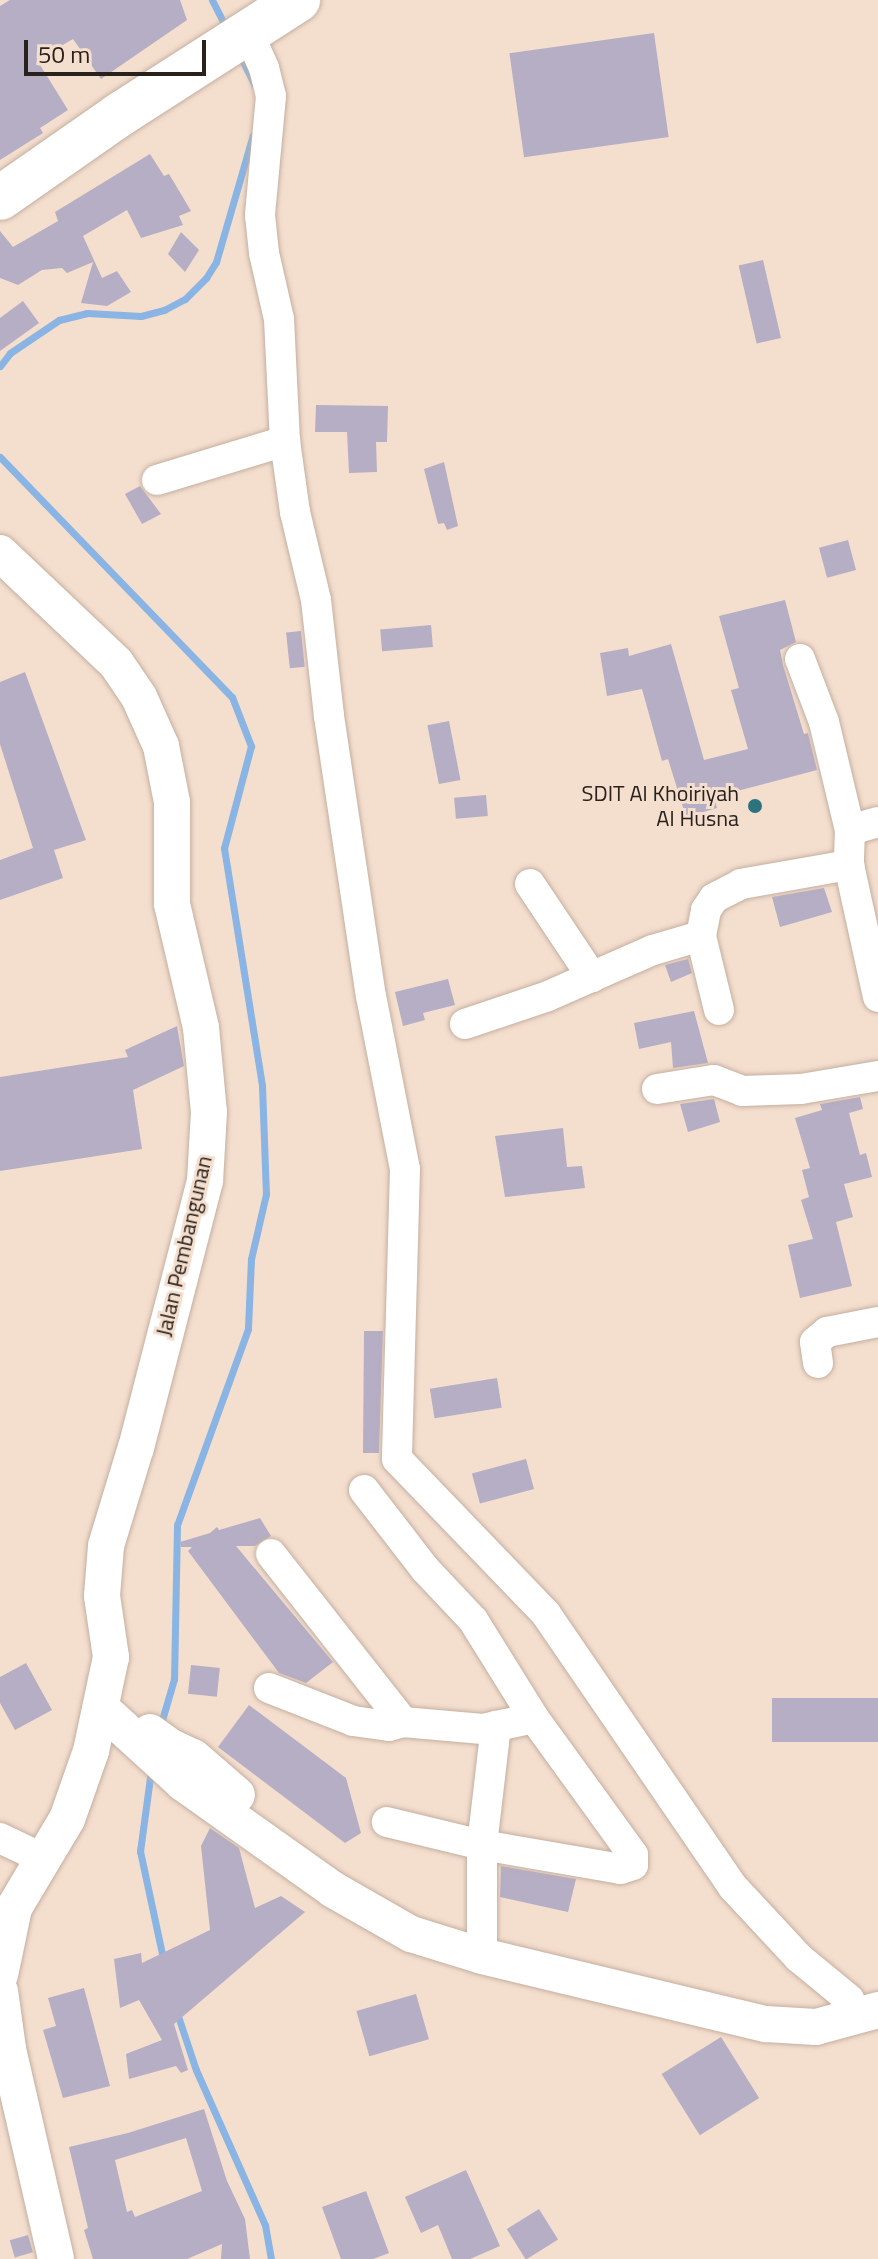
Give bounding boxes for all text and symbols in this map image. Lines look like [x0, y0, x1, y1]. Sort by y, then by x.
scale bar [28, 24, 210, 74]
text: 50 m [38, 36, 90, 72]
place label: SDIT Al Khoiriyah Al Husna [582, 780, 739, 832]
marker: SDIT Al Khoiriyah Al Husna [746, 797, 764, 815]
street label: Jalan Pembangunan [150, 1153, 218, 1339]

